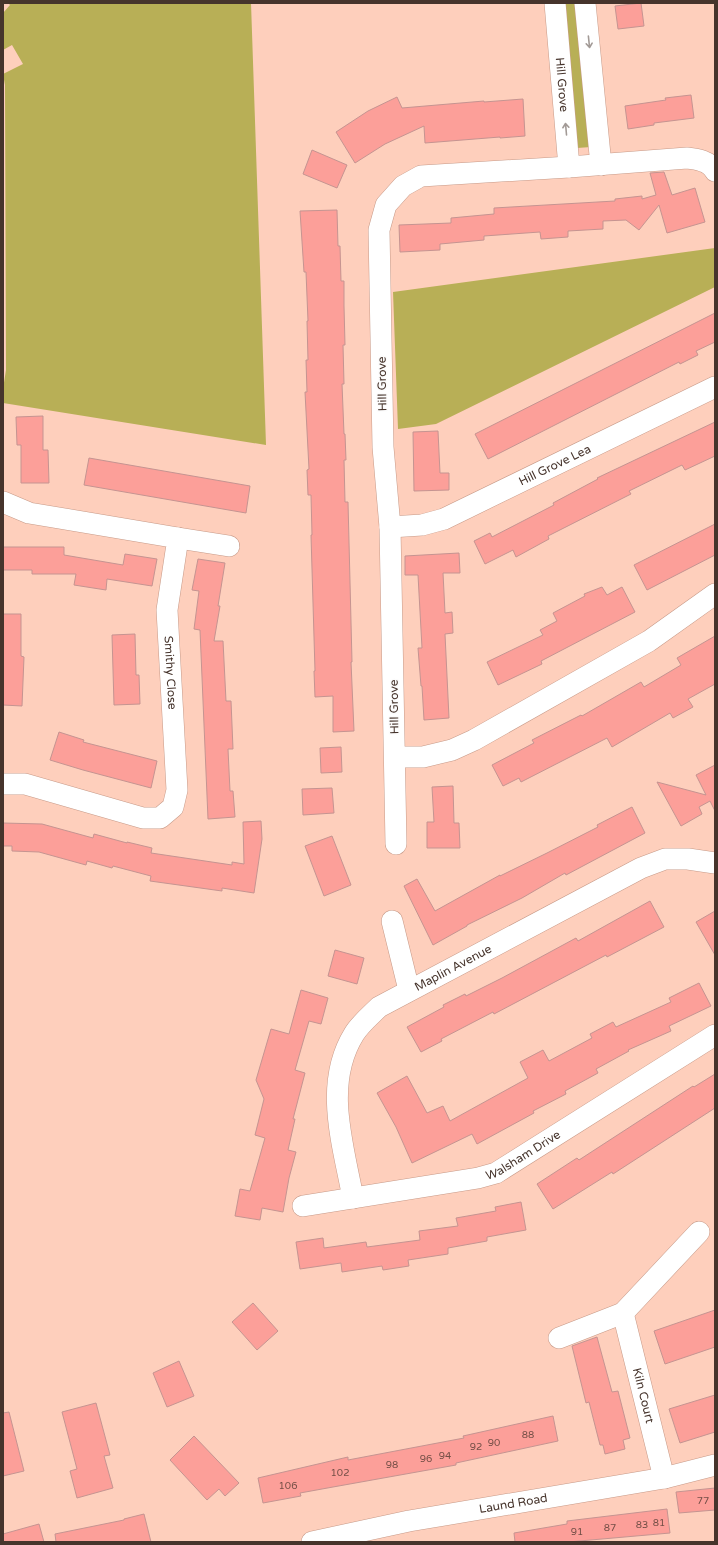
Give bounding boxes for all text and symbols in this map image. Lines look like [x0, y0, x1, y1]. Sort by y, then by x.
one-way arrow [585, 35, 593, 48]
street label: Hill Grove [553, 57, 571, 113]
one-way arrow [562, 122, 569, 135]
street label: Hill Grove [375, 356, 389, 412]
street label: Hill Grove Lea [516, 442, 593, 489]
street label: Smithy Close [161, 635, 180, 710]
street label: Hill Grove [387, 679, 401, 735]
street label: Maplin Avenue [412, 941, 494, 994]
street label: Walsham Drive [484, 1127, 563, 1183]
street label: Kiln Court [630, 1366, 657, 1425]
house number: 88 [522, 1429, 534, 1441]
house number: 90 [488, 1437, 500, 1449]
house number: 92 [470, 1441, 482, 1453]
house number: 94 [439, 1450, 451, 1462]
house number: 96 [420, 1453, 432, 1465]
house number: 98 [386, 1459, 398, 1471]
house number: 102 [331, 1467, 349, 1479]
house number: 106 [279, 1480, 297, 1492]
street label: Laund Road [478, 1491, 549, 1516]
house number: 77 [697, 1495, 709, 1507]
house number: 81 [653, 1517, 665, 1529]
house number: 83 [636, 1519, 648, 1531]
house number: 87 [604, 1522, 616, 1534]
house number: 91 [571, 1526, 583, 1538]

